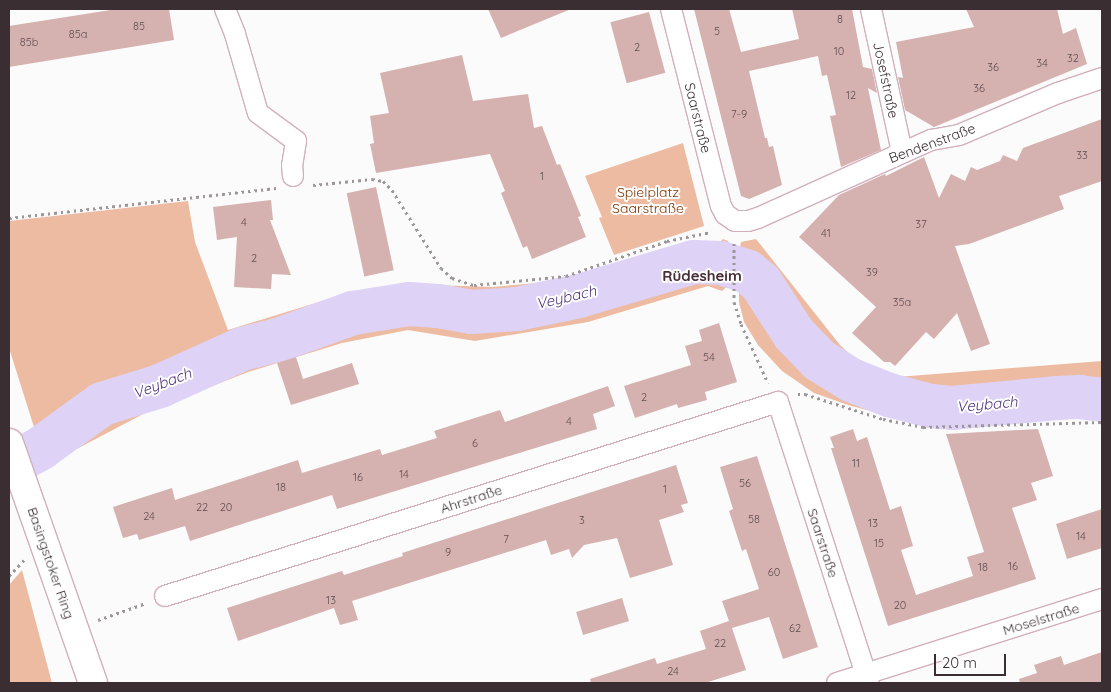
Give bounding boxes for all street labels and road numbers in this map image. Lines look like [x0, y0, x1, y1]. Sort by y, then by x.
street label: Josefstraße [870, 40, 902, 120]
street label: Saarstraße [681, 81, 715, 155]
street label: Bendenstraße [886, 120, 978, 166]
street label: Ahrstraße [438, 481, 504, 517]
street label: Basingstoker Ring [24, 505, 78, 621]
street label: Saarstraße [804, 506, 842, 580]
street label: Moselstraße [1001, 599, 1081, 639]

